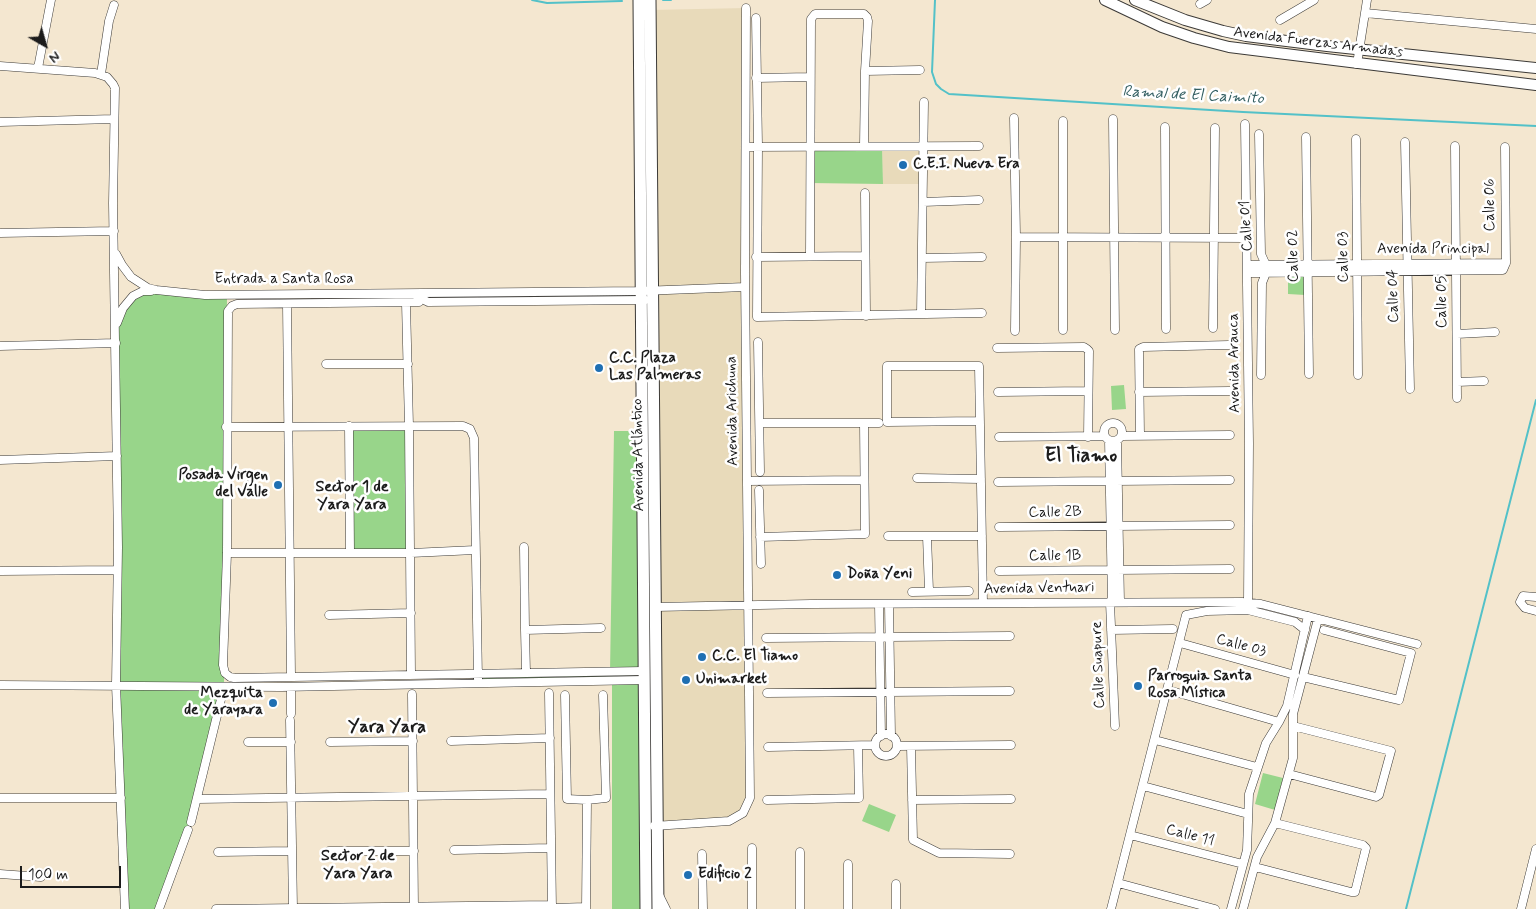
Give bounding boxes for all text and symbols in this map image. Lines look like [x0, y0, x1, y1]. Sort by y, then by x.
north arrow [20, 20, 70, 70]
street label: Avenida Fuerzas Armadas [1232, 24, 1404, 62]
text: N [45, 47, 63, 67]
water label: Ramal de El Caimito [1122, 83, 1264, 109]
place label: C.E.I. Nueva Era [913, 156, 1020, 174]
marker: C.E.I. Nueva Era [897, 159, 909, 171]
street label: Calle 06 [1482, 179, 1500, 231]
street label: Calle 01 [1237, 200, 1257, 252]
street label: Calle 02 [1285, 230, 1303, 282]
street label: Calle 03 [1335, 231, 1353, 283]
street label: Avenida Principal [1377, 241, 1489, 259]
street label: Calle 04 [1385, 269, 1403, 323]
street label: Entrada a Santa Rosa [214, 271, 354, 289]
street label: Calle 05 [1434, 276, 1452, 328]
street label: Avenida Arauca [1225, 313, 1245, 413]
place label: C.C. Plaza Las Palmeras [609, 350, 701, 385]
street label: Avenida Arichuna [723, 356, 743, 466]
marker: C.C. Plaza Las Palmeras [593, 362, 605, 374]
street label: Avenida Atlántico [629, 398, 649, 512]
district label: El Tiamo [1045, 445, 1117, 469]
place label: Posada Virgen del Valle [178, 467, 268, 502]
district label: Sector 1 de Yara Yara [315, 478, 389, 516]
marker: Posada Virgen del Valle [272, 479, 284, 491]
street label: Calle 2B [1028, 504, 1082, 522]
street label: Calle 1B [1029, 548, 1081, 566]
place label: Doña Yeni [847, 566, 912, 584]
marker: Doña Yeni [831, 569, 843, 581]
street label: Avenida Ventuari [983, 579, 1095, 599]
street label: Calle Suapure [1088, 621, 1110, 709]
street label: Calle 03 [1214, 631, 1268, 661]
place label: C.C. El Tiamo [712, 648, 798, 666]
marker: C.C. El Tiamo [696, 651, 708, 663]
place label: Parroquia Santa Rosa Mística [1148, 668, 1252, 703]
place label: Unimarket [696, 671, 767, 689]
marker: Unimarket [680, 674, 692, 686]
marker: Parroquia Santa Rosa Mística [1132, 680, 1144, 692]
place label: Mezquita de Yarayara [184, 685, 263, 720]
marker: Mezquita de Yarayara [267, 697, 279, 709]
district label: Yara Yara [348, 717, 426, 739]
street label: Calle 11 [1164, 821, 1216, 851]
district label: Sector 2 de Yara Yara [321, 847, 395, 885]
scale bar [22, 856, 124, 888]
text: 100 m [28, 865, 68, 885]
place label: Edificio 2 [698, 866, 752, 884]
marker: Edificio 2 [682, 869, 694, 881]

